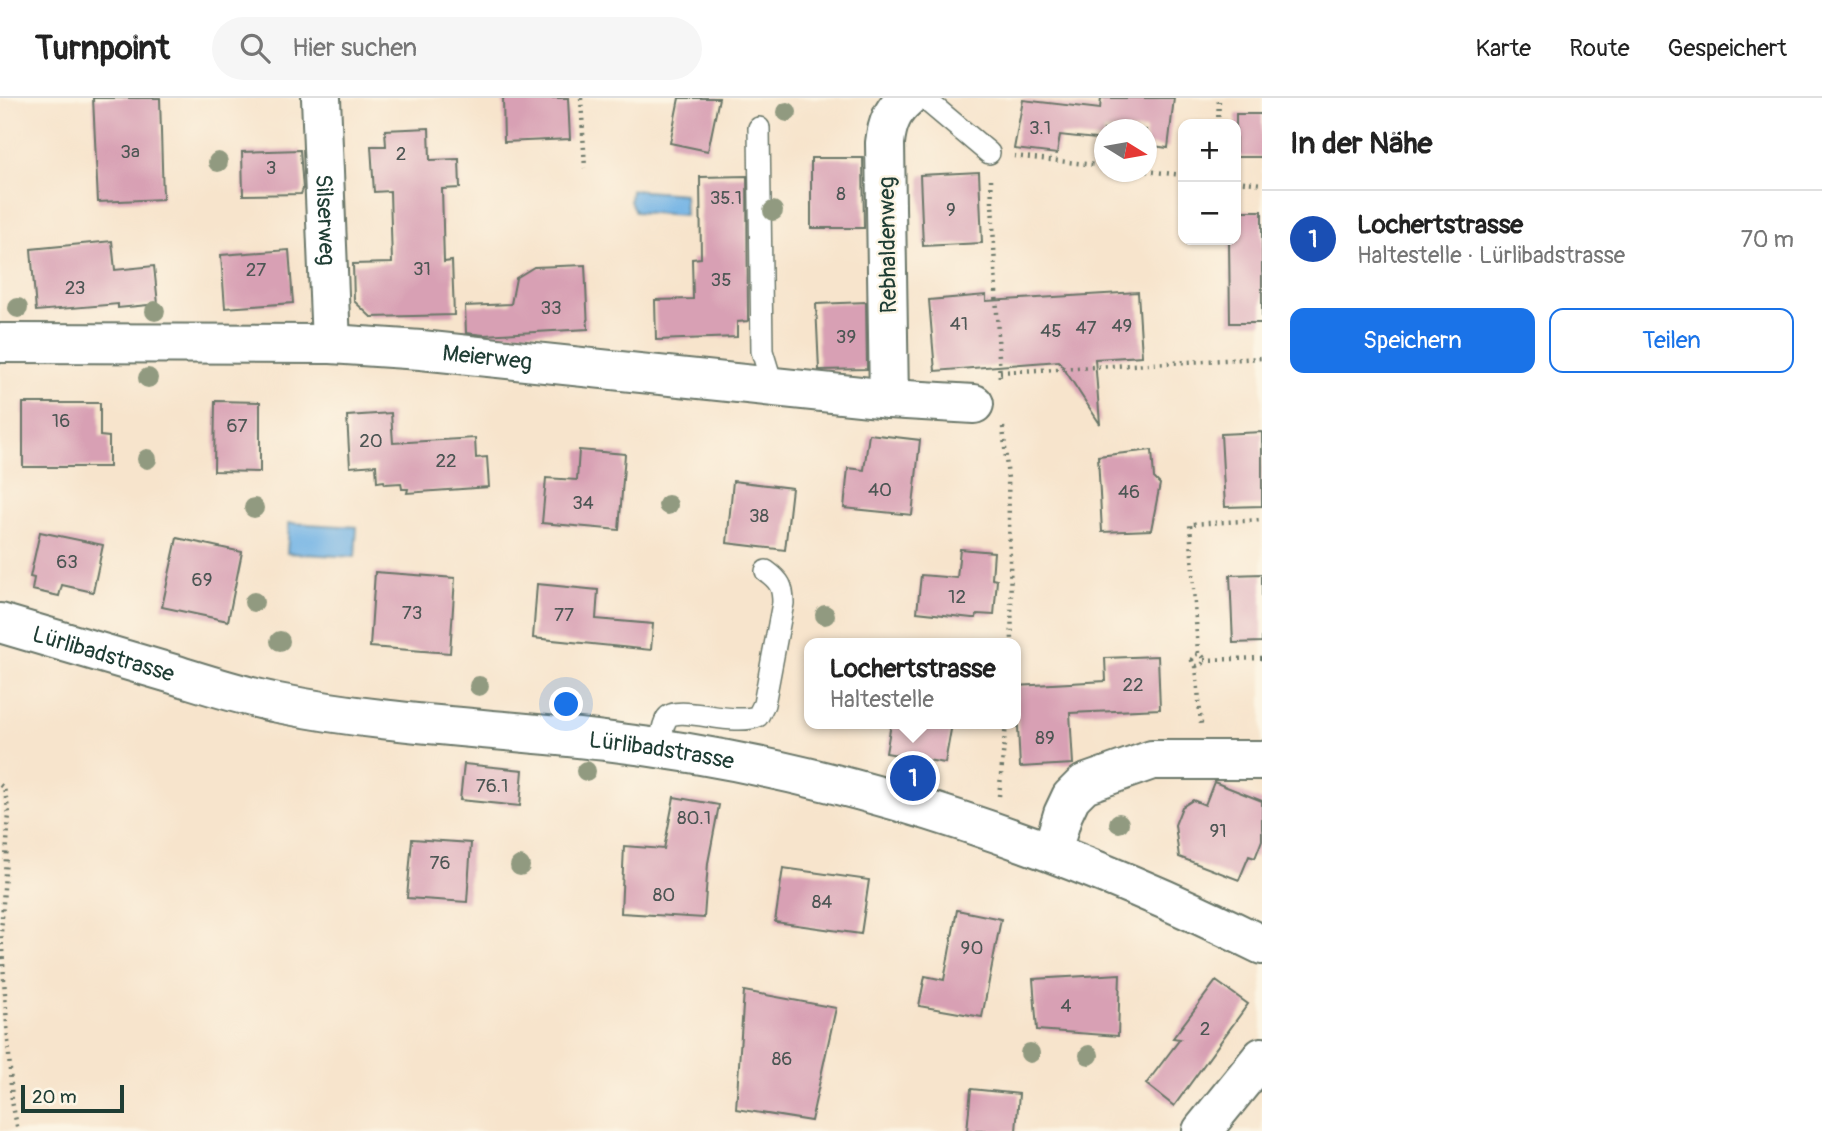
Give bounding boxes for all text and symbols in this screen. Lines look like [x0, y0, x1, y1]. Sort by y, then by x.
search box [212, 17, 702, 80]
text: Turnpoint [35, 28, 170, 69]
icon: search [236, 29, 274, 67]
text: Hier suchen [292, 32, 417, 64]
text: Karte [1475, 34, 1531, 63]
text: Route [1569, 34, 1630, 63]
text: Gespeichert [1668, 34, 1787, 63]
house number: 3.1 [1029, 116, 1051, 140]
north arrow [1094, 119, 1157, 182]
map controls [1178, 119, 1241, 245]
button: + [1178, 119, 1241, 182]
text: In der Nähe [1290, 125, 1432, 162]
house number: 3a [120, 140, 140, 164]
house number: 2 [396, 142, 406, 166]
house number: 3 [266, 156, 276, 180]
street label: Silserweg [309, 174, 342, 266]
street label: Rebhaldenweg [872, 176, 903, 314]
house number: 8 [836, 182, 846, 206]
button: − [1178, 182, 1241, 245]
house number: 35.1 [710, 186, 742, 210]
house number: 9 [946, 198, 956, 222]
text: Lochertstrasse [1357, 209, 1523, 241]
text: 1 [1309, 225, 1318, 254]
text: 70 m [1741, 225, 1794, 254]
text: Haltestelle · Lürlibadstrasse [1357, 241, 1625, 270]
house number: 31 [413, 257, 431, 281]
house number: 27 [246, 258, 266, 282]
house number: 35 [711, 268, 731, 292]
house number: 23 [65, 276, 85, 300]
house number: 33 [540, 296, 562, 320]
button: Speichern [1290, 308, 1535, 373]
button: Teilen [1549, 308, 1794, 373]
house number: 41 [950, 312, 968, 336]
house number: 49 [1112, 314, 1132, 338]
house number: 47 [1075, 316, 1097, 340]
house number: 45 [1040, 319, 1062, 343]
house number: 39 [836, 325, 856, 349]
street label: Meierweg [441, 338, 534, 377]
house number: 16 [52, 409, 70, 433]
house number: 67 [227, 414, 247, 438]
house number: 20 [359, 429, 383, 453]
house number: 22 [435, 449, 457, 473]
house number: 40 [868, 478, 892, 502]
house number: 46 [1118, 480, 1140, 504]
house number: 34 [572, 491, 594, 515]
house number: 38 [749, 504, 769, 528]
house number: 63 [56, 550, 78, 574]
house number: 69 [192, 568, 212, 592]
house number: 12 [948, 585, 966, 609]
house number: 73 [402, 601, 422, 625]
house number: 77 [554, 603, 574, 627]
street label: Lürlibadstrasse [29, 620, 178, 689]
popup [804, 638, 1021, 729]
text: Lochertstrasse [829, 653, 996, 685]
house number: 22 [1122, 673, 1144, 697]
text: Haltestelle [829, 685, 934, 714]
your location [549, 687, 583, 721]
street label: Lürlibadstrasse [588, 725, 737, 776]
house number: 89 [1035, 726, 1055, 750]
pin: 1 [890, 752, 936, 804]
house number: 76.1 [476, 774, 508, 798]
house number: 80.1 [677, 806, 711, 830]
house number: 91 [1209, 819, 1227, 843]
house number: 76 [429, 851, 451, 875]
house number: 80 [653, 883, 675, 907]
house number: 84 [812, 890, 832, 914]
house number: 90 [961, 936, 983, 960]
house number: 4 [1060, 994, 1072, 1018]
house number: 2 [1200, 1017, 1210, 1041]
house number: 86 [772, 1047, 792, 1071]
scale bar [21, 1082, 124, 1114]
text: 20 m [32, 1085, 77, 1109]

